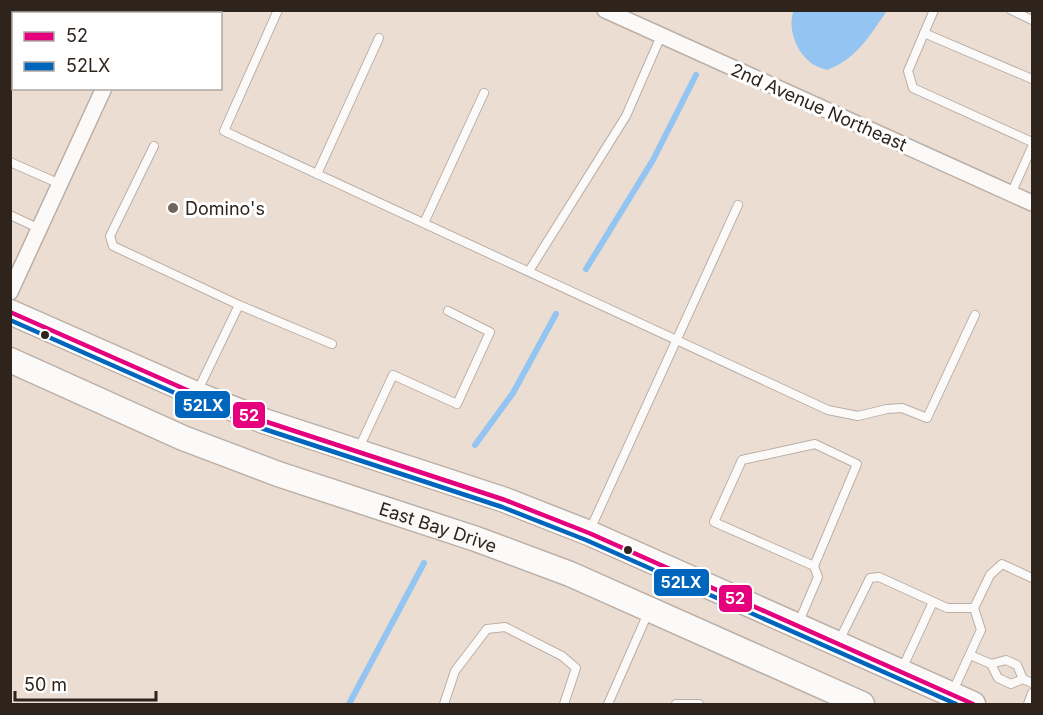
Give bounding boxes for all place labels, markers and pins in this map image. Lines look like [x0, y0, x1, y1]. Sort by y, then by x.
place label: Domino's [185, 198, 265, 219]
marker: Domino's [166, 201, 180, 215]
unlabelled marker [39, 329, 51, 341]
unlabelled marker [622, 544, 634, 556]

